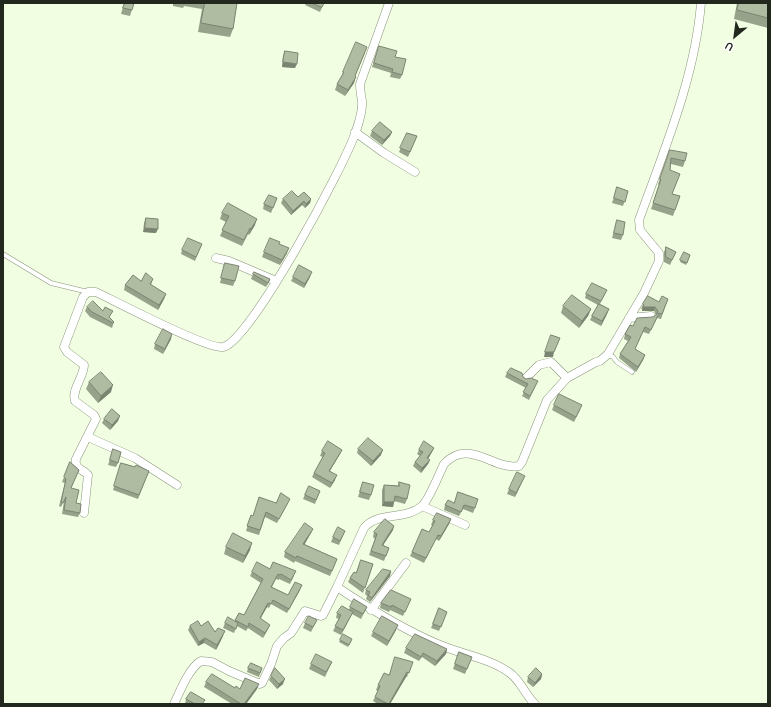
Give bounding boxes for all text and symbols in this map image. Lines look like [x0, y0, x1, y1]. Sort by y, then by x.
north arrow [715, 16, 755, 56]
text: U [722, 38, 736, 55]

